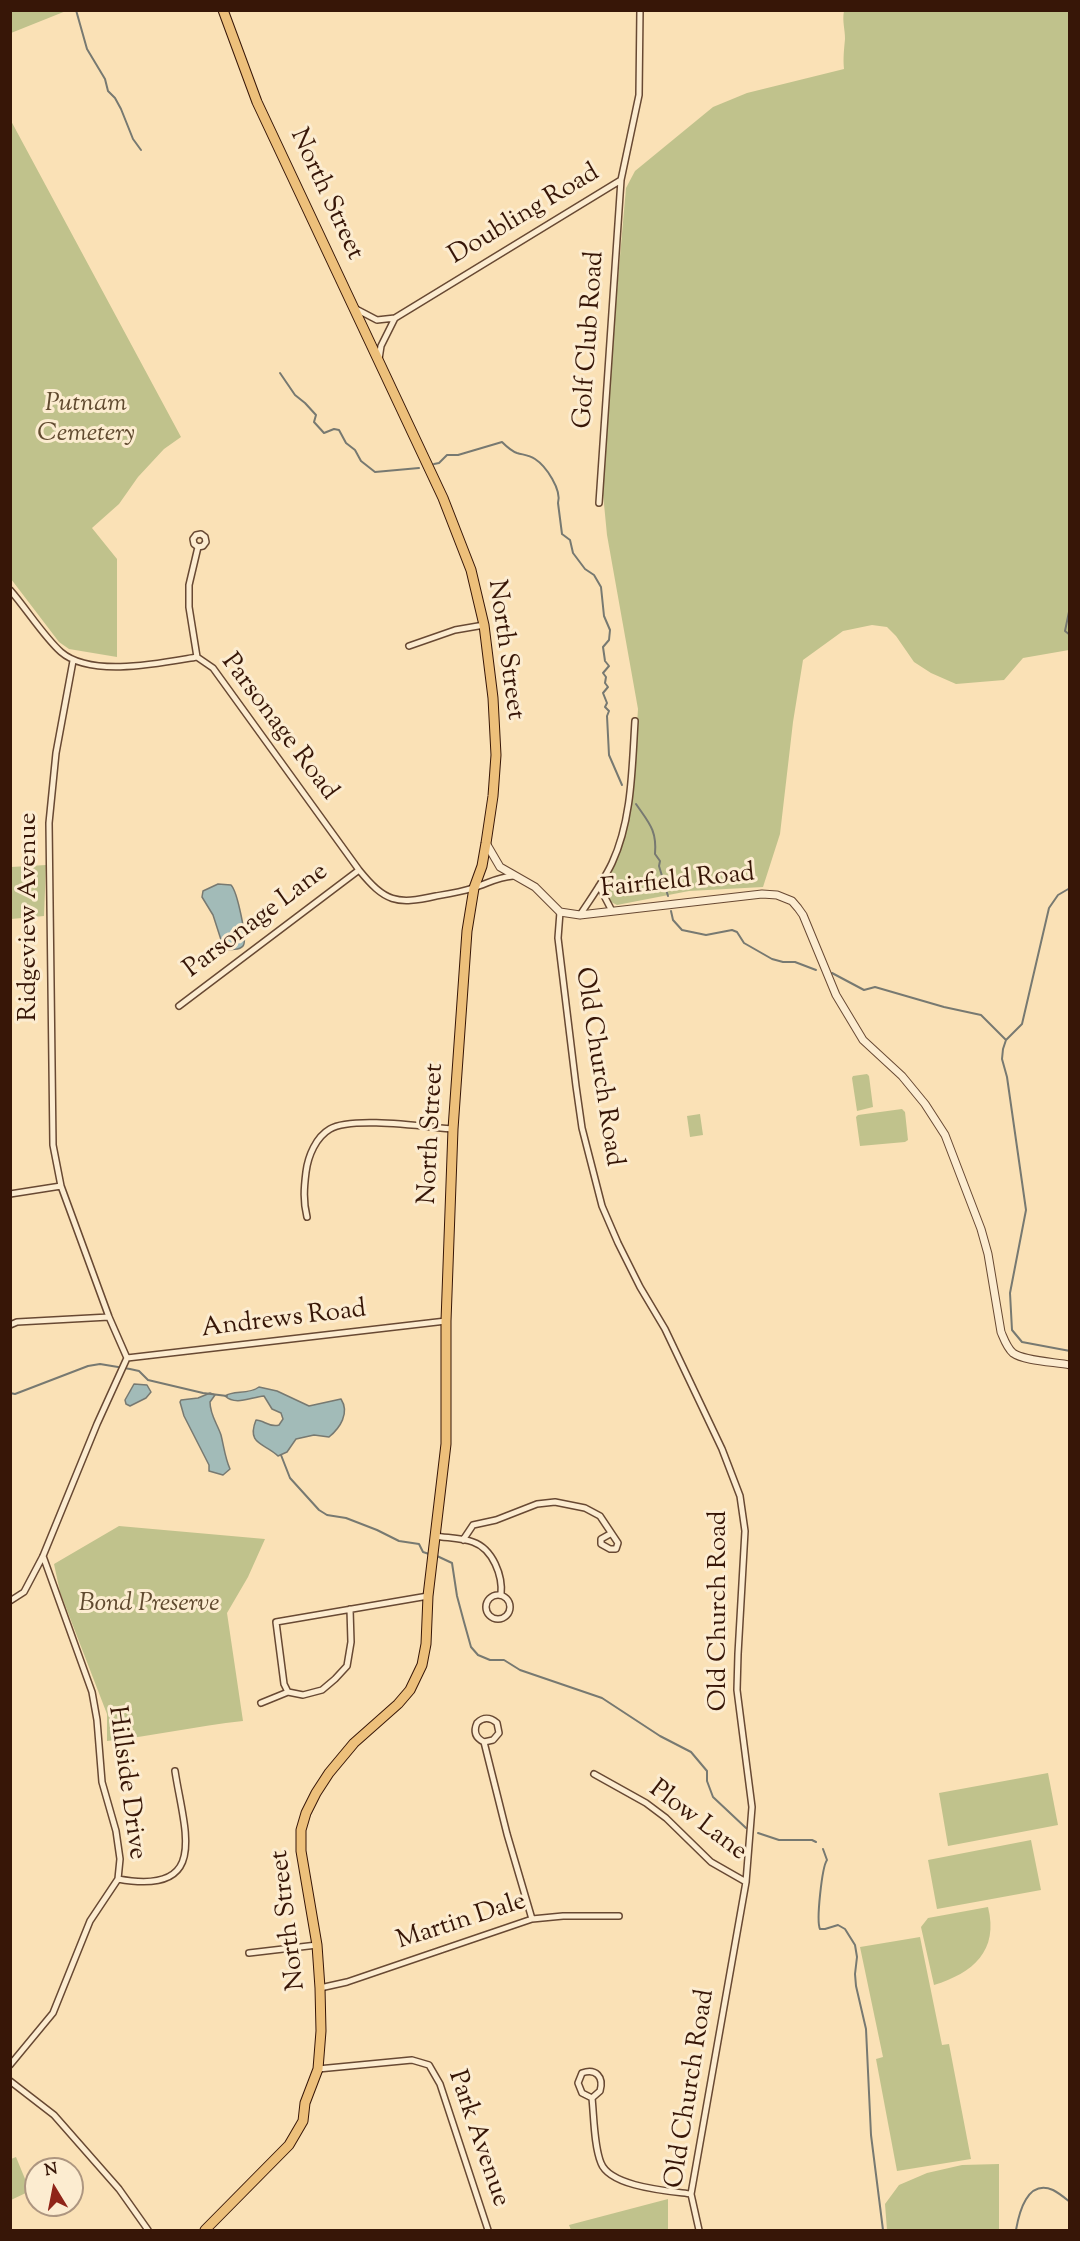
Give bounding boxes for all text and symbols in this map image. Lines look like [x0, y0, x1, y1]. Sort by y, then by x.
street label: North Street [281, 124, 369, 266]
street label: Doubling Road [444, 159, 606, 273]
street label: Golf Club Road [569, 250, 613, 430]
park label: Putnam Cemetery [37, 390, 135, 452]
street label: North Street [479, 578, 529, 722]
street label: Parsonage Road [213, 648, 343, 808]
street label: Ridgeview Avenue [15, 812, 47, 1022]
street label: Parsonage Lane [179, 858, 335, 986]
street label: Fairfield Road [599, 859, 757, 907]
street label: Old Church Road [566, 965, 628, 1169]
street label: North Street [414, 1063, 452, 1205]
street label: Andrews Road [200, 1295, 368, 1347]
street label: Old Church Road [705, 1511, 737, 1711]
park label: Bond Preserve [79, 1590, 219, 1622]
street label: Hillside Drive [99, 1704, 151, 1862]
street label: Plow Lane [642, 1775, 752, 1869]
street label: North Street [266, 1848, 314, 1992]
street label: Martin Dale [393, 1887, 531, 1959]
street label: Old Church Road [661, 1987, 723, 2191]
street label: Park Avenue [439, 2067, 515, 2211]
north arrow [24, 2157, 84, 2217]
text: N [43, 2158, 59, 2183]

